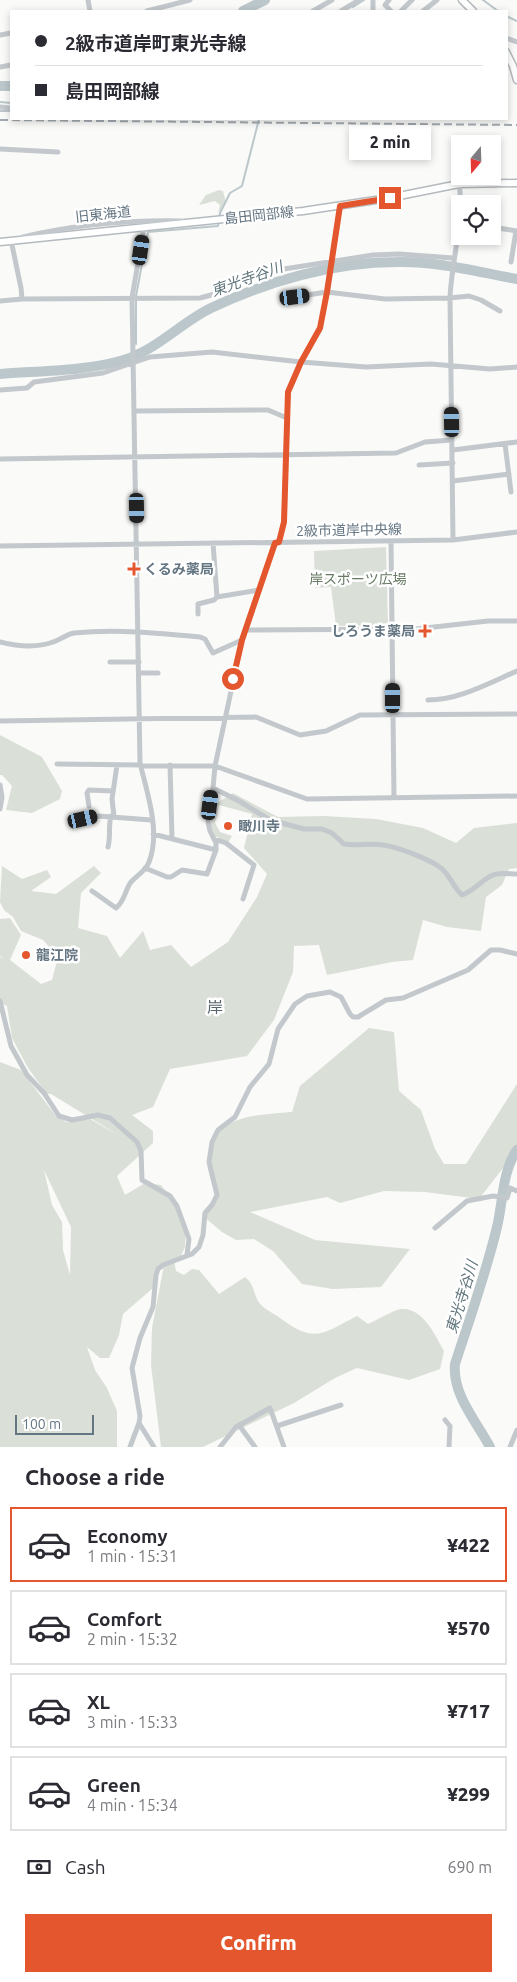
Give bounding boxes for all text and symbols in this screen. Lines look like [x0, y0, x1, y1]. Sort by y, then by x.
text: 2級市道岸町東光寺線 [65, 32, 247, 54]
text: 島田岡部線 [65, 80, 160, 102]
callout: 2 min [349, 126, 431, 160]
text: 2 min [370, 133, 410, 151]
north arrow [451, 135, 501, 185]
map controls [451, 135, 501, 245]
route end [379, 187, 401, 209]
button: locate [451, 195, 501, 245]
street label: 旧東海道 [74, 203, 132, 225]
street label: 島田岡部線 [223, 203, 295, 227]
car [131, 234, 150, 266]
water label: 東光寺谷川 [209, 257, 287, 299]
car [279, 288, 310, 306]
car [444, 407, 459, 437]
car [129, 493, 144, 523]
street label: 2級市道岸中央線 [296, 521, 402, 539]
place label: くるみ薬局 [144, 561, 214, 577]
marker: くるみ薬局 [128, 563, 140, 575]
park label: 岸スポーツ広場 [309, 571, 407, 587]
place label: しろうま薬局 [331, 623, 415, 639]
marker: しろうま薬局 [419, 625, 431, 637]
route start [222, 668, 244, 690]
car [385, 683, 400, 713]
car [200, 789, 219, 821]
car [66, 808, 99, 830]
place label: 瞰川寺 [238, 818, 280, 834]
marker: 瞰川寺 [222, 820, 234, 832]
place label: 龍江院 [36, 947, 78, 963]
marker: 龍江院 [20, 949, 32, 961]
district label: 岸 [207, 998, 223, 1016]
water label: 東光寺谷川 [442, 1257, 481, 1335]
scale bar [15, 1412, 94, 1435]
text: 100 m [22, 1416, 61, 1432]
text: Choose a ride [25, 1464, 165, 1489]
icon: car [27, 1522, 72, 1567]
text: Economy [87, 1525, 168, 1547]
text: ¥422 [447, 1534, 490, 1556]
text: 1 min · 15:31 [87, 1547, 178, 1565]
icon: car [27, 1605, 72, 1650]
text: Comfort [87, 1608, 162, 1630]
text: ¥570 [447, 1617, 490, 1639]
text: 2 min · 15:32 [87, 1630, 178, 1648]
icon: car [27, 1688, 72, 1733]
text: XL [87, 1691, 110, 1713]
text: ¥717 [447, 1700, 490, 1722]
text: 3 min · 15:33 [87, 1713, 178, 1731]
icon: car [27, 1771, 72, 1816]
text: Green [87, 1774, 141, 1796]
text: ¥299 [447, 1783, 490, 1805]
text: 4 min · 15:34 [87, 1796, 178, 1814]
icon: cash [25, 1853, 53, 1881]
text: Cash [65, 1856, 106, 1878]
text: 690 m [447, 1858, 492, 1876]
button: Confirm [25, 1914, 492, 1972]

